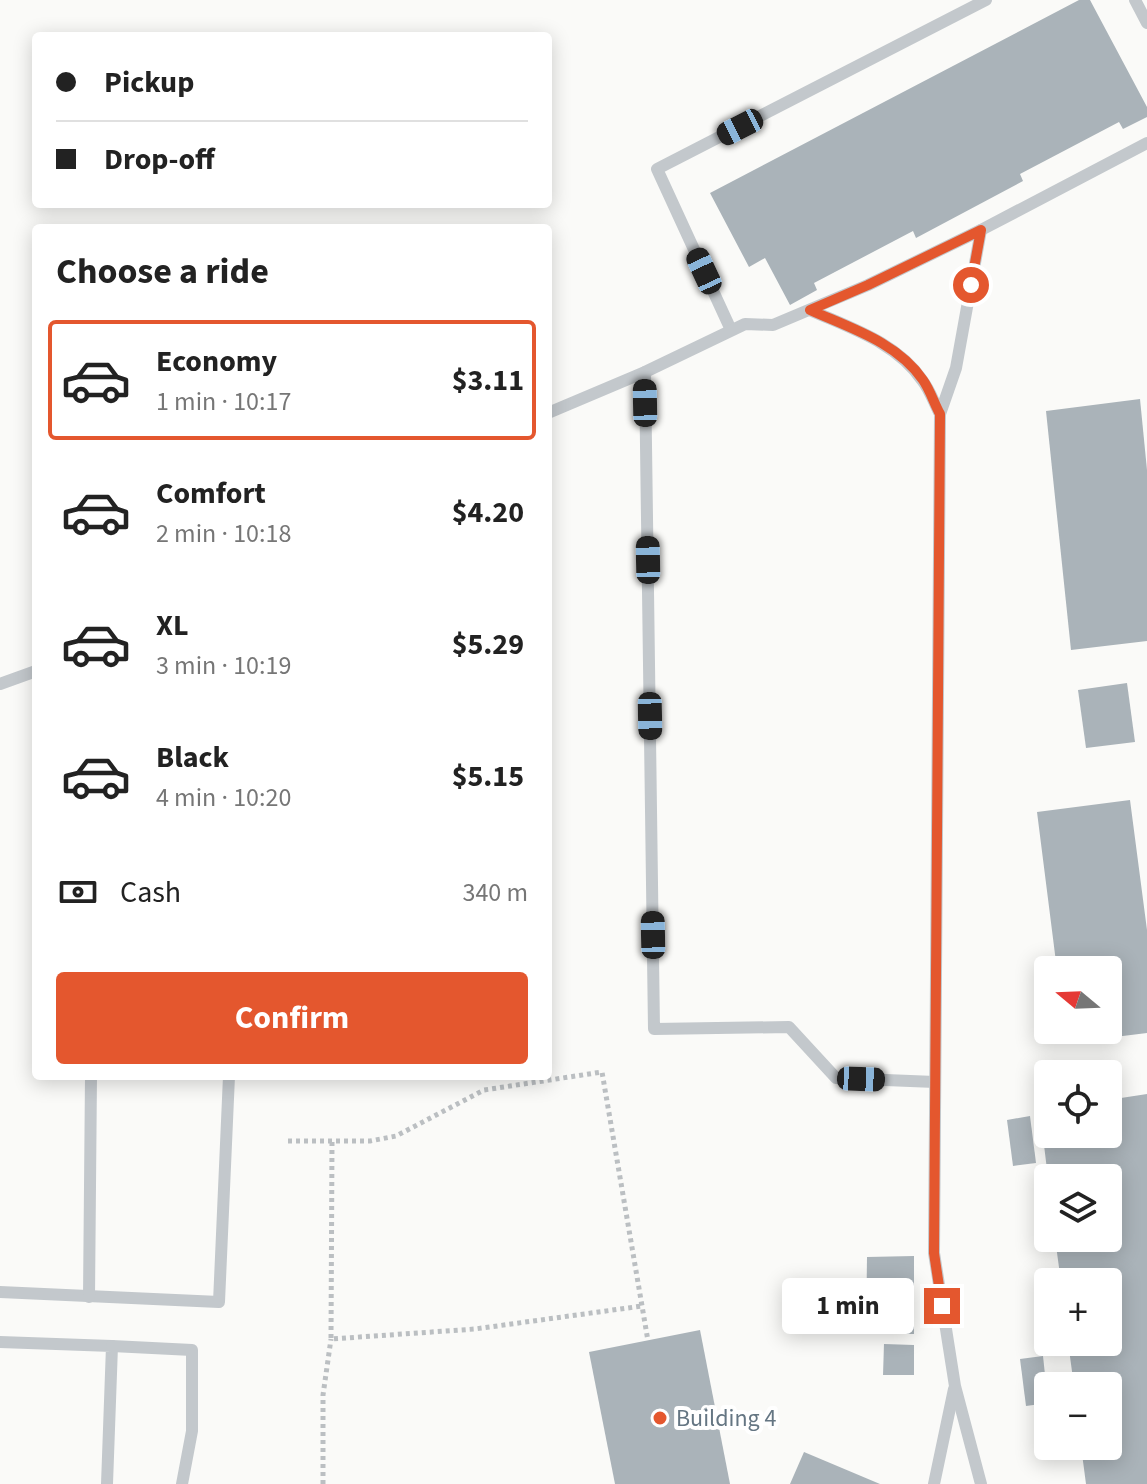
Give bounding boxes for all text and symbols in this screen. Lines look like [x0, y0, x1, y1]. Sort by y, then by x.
text: Pickup [104, 61, 194, 104]
car [713, 105, 767, 149]
text: Drop-off [104, 138, 215, 181]
car [683, 244, 725, 298]
text: Choose a ride [56, 246, 269, 297]
route start [953, 267, 989, 303]
text: Economy [156, 340, 277, 383]
icon: car [60, 344, 132, 416]
text: $3.11 [452, 359, 524, 402]
car [633, 379, 657, 427]
text: 1 min · 10:17 [156, 383, 291, 420]
text: Comfort [156, 472, 266, 515]
icon: car [60, 476, 132, 548]
text: $4.20 [452, 491, 524, 534]
text: 2 min · 10:18 [156, 515, 291, 552]
car [636, 536, 660, 584]
text: XL [156, 604, 189, 647]
icon: car [60, 608, 132, 680]
text: $5.29 [452, 623, 524, 666]
text: 3 min · 10:19 [156, 647, 291, 684]
car [638, 692, 662, 740]
text: Black [156, 736, 229, 779]
icon: car [60, 740, 132, 812]
text: $5.15 [452, 755, 524, 798]
text: 4 min · 10:20 [156, 779, 291, 816]
icon: cash [56, 870, 100, 914]
text: Cash [120, 871, 181, 914]
text: 340 m [462, 874, 528, 911]
car [641, 911, 665, 959]
north arrow [1034, 956, 1122, 1044]
map controls [1034, 956, 1122, 1460]
button: Confirm [56, 972, 528, 1064]
button: locate [1034, 1060, 1122, 1148]
car [837, 1066, 885, 1092]
button: layers [1034, 1164, 1122, 1252]
button: + [1034, 1268, 1122, 1356]
callout: 1 min [782, 1278, 914, 1334]
text: 1 min [816, 1287, 880, 1324]
route end [924, 1288, 960, 1324]
button: − [1034, 1372, 1122, 1460]
place label: Building 4 [676, 1401, 776, 1436]
marker: Building 4 [651, 1409, 669, 1427]

